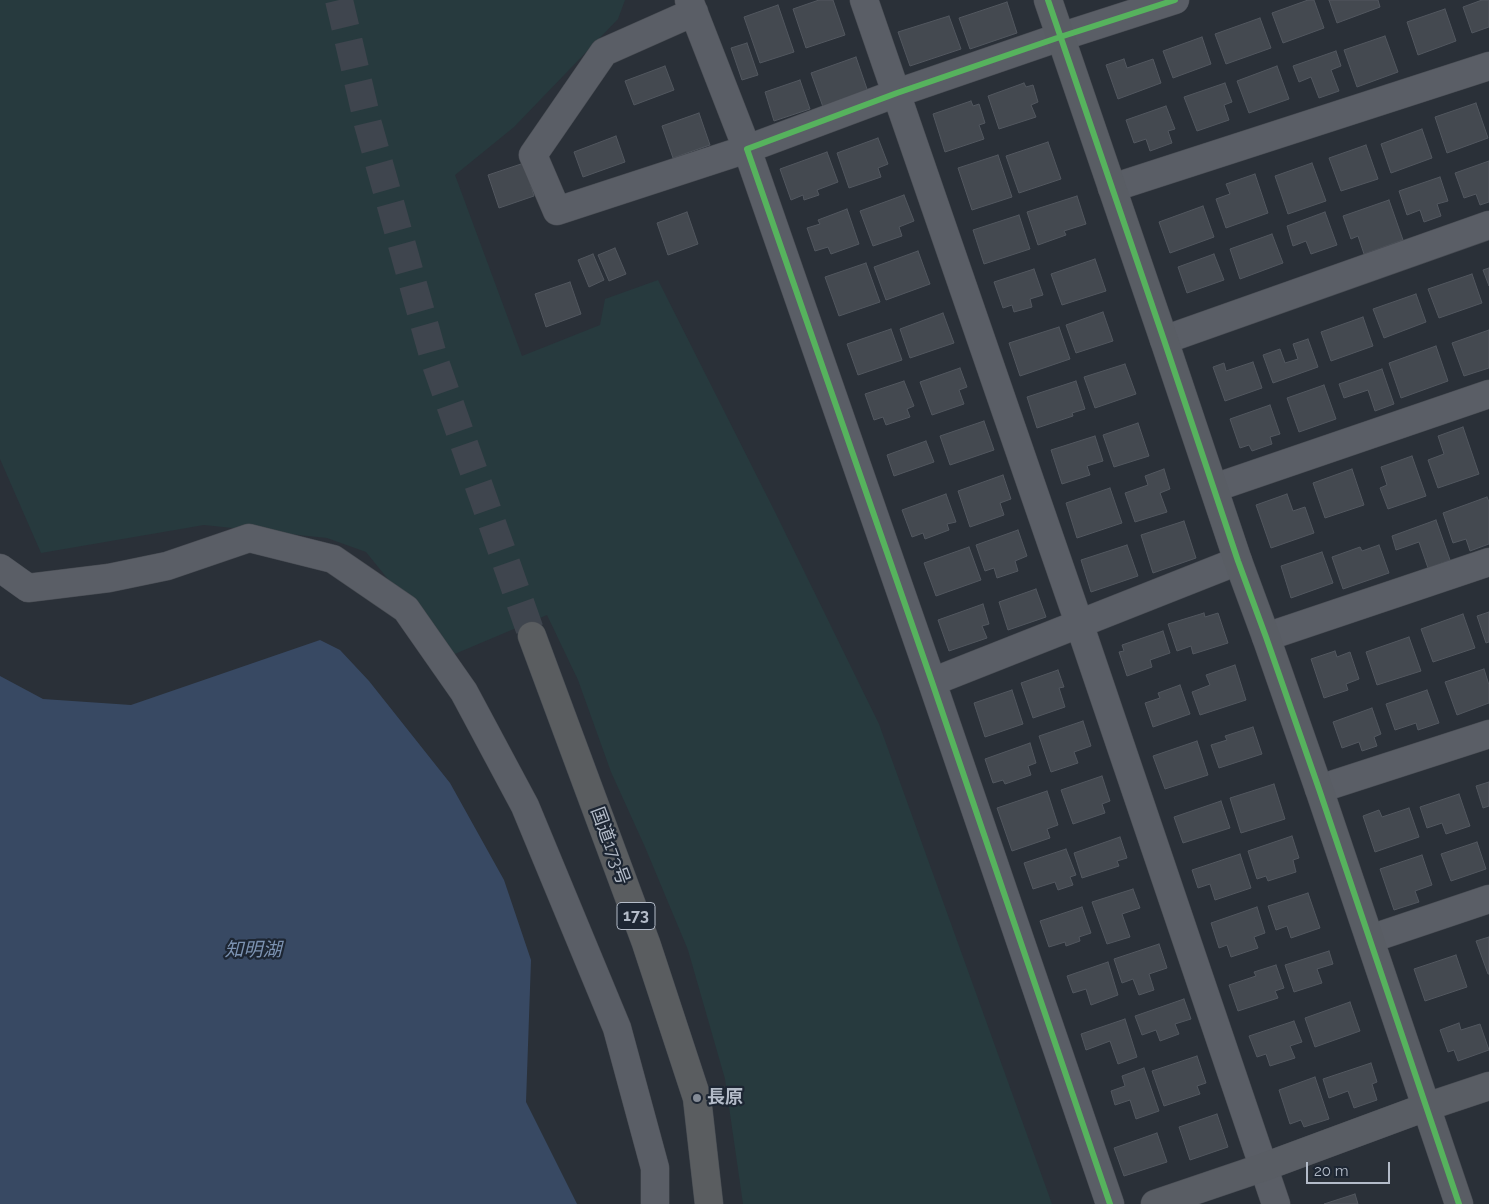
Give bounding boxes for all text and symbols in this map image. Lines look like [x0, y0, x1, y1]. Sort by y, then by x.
street label: 国道173号 [586, 804, 634, 888]
road number: 173 [617, 902, 655, 929]
water label: 知明湖 [225, 939, 281, 961]
place label: 長原 [707, 1087, 743, 1109]
marker: 長原 [691, 1092, 703, 1104]
scale bar [1309, 1152, 1393, 1184]
text: 20 m [1314, 1162, 1349, 1180]

